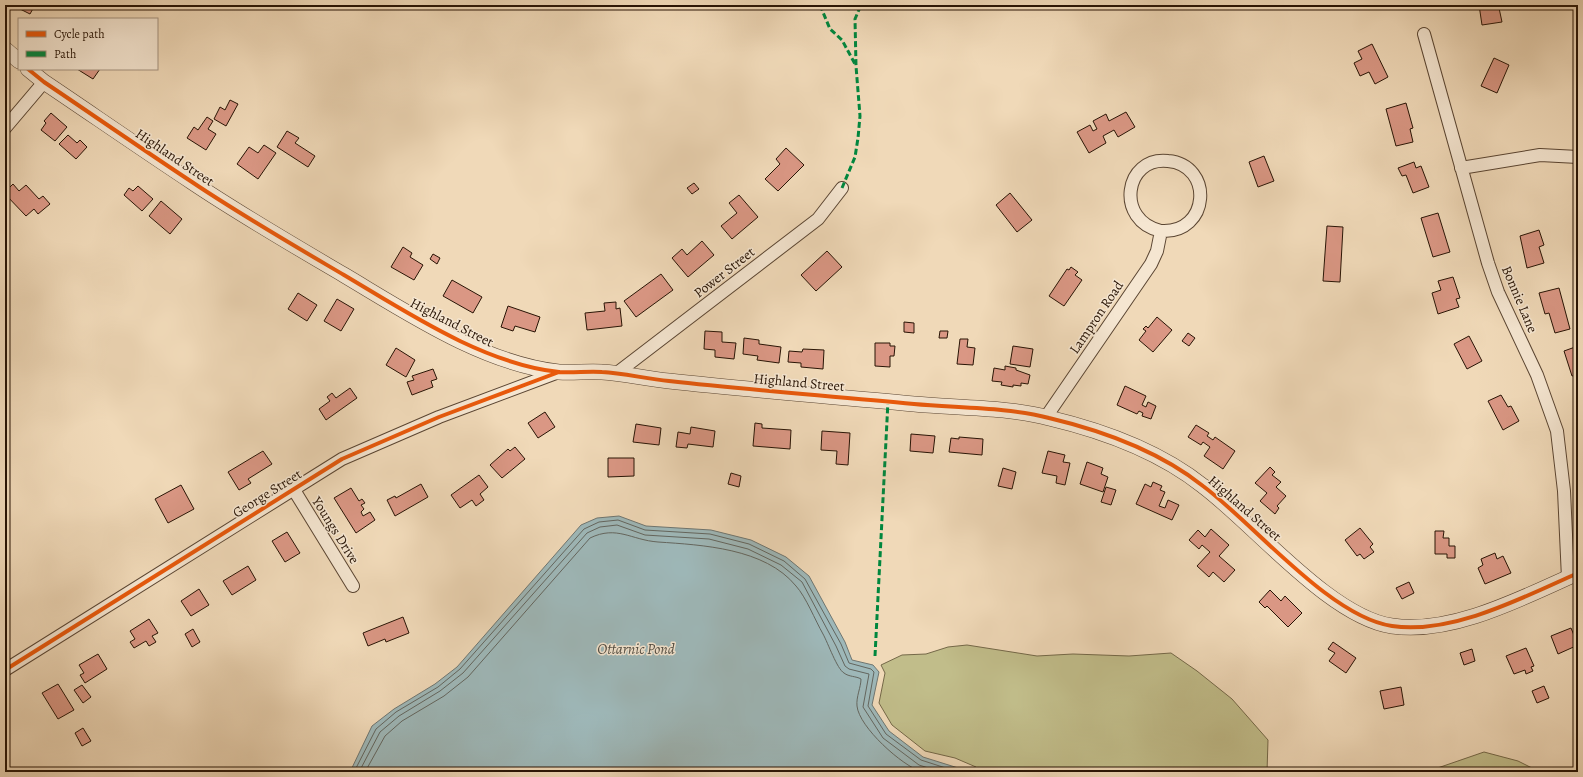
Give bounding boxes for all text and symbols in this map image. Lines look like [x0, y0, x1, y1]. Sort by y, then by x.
legend [18, 18, 158, 70]
text: Cycle path [54, 26, 105, 42]
text: Path [54, 46, 77, 62]
street label: Highland Street [132, 124, 218, 191]
street label: Power Street [690, 242, 759, 302]
street label: Bonnie Lane [1497, 263, 1542, 336]
street label: Lampron Road [1065, 277, 1128, 358]
street label: Highland Street [407, 293, 497, 352]
street label: Highland Street [753, 369, 846, 396]
street label: George Street [229, 464, 306, 522]
street label: Highland Street [1204, 471, 1286, 546]
street label: Youngs Drive [307, 492, 364, 568]
water label: Ottarnic Pond [597, 639, 675, 659]

